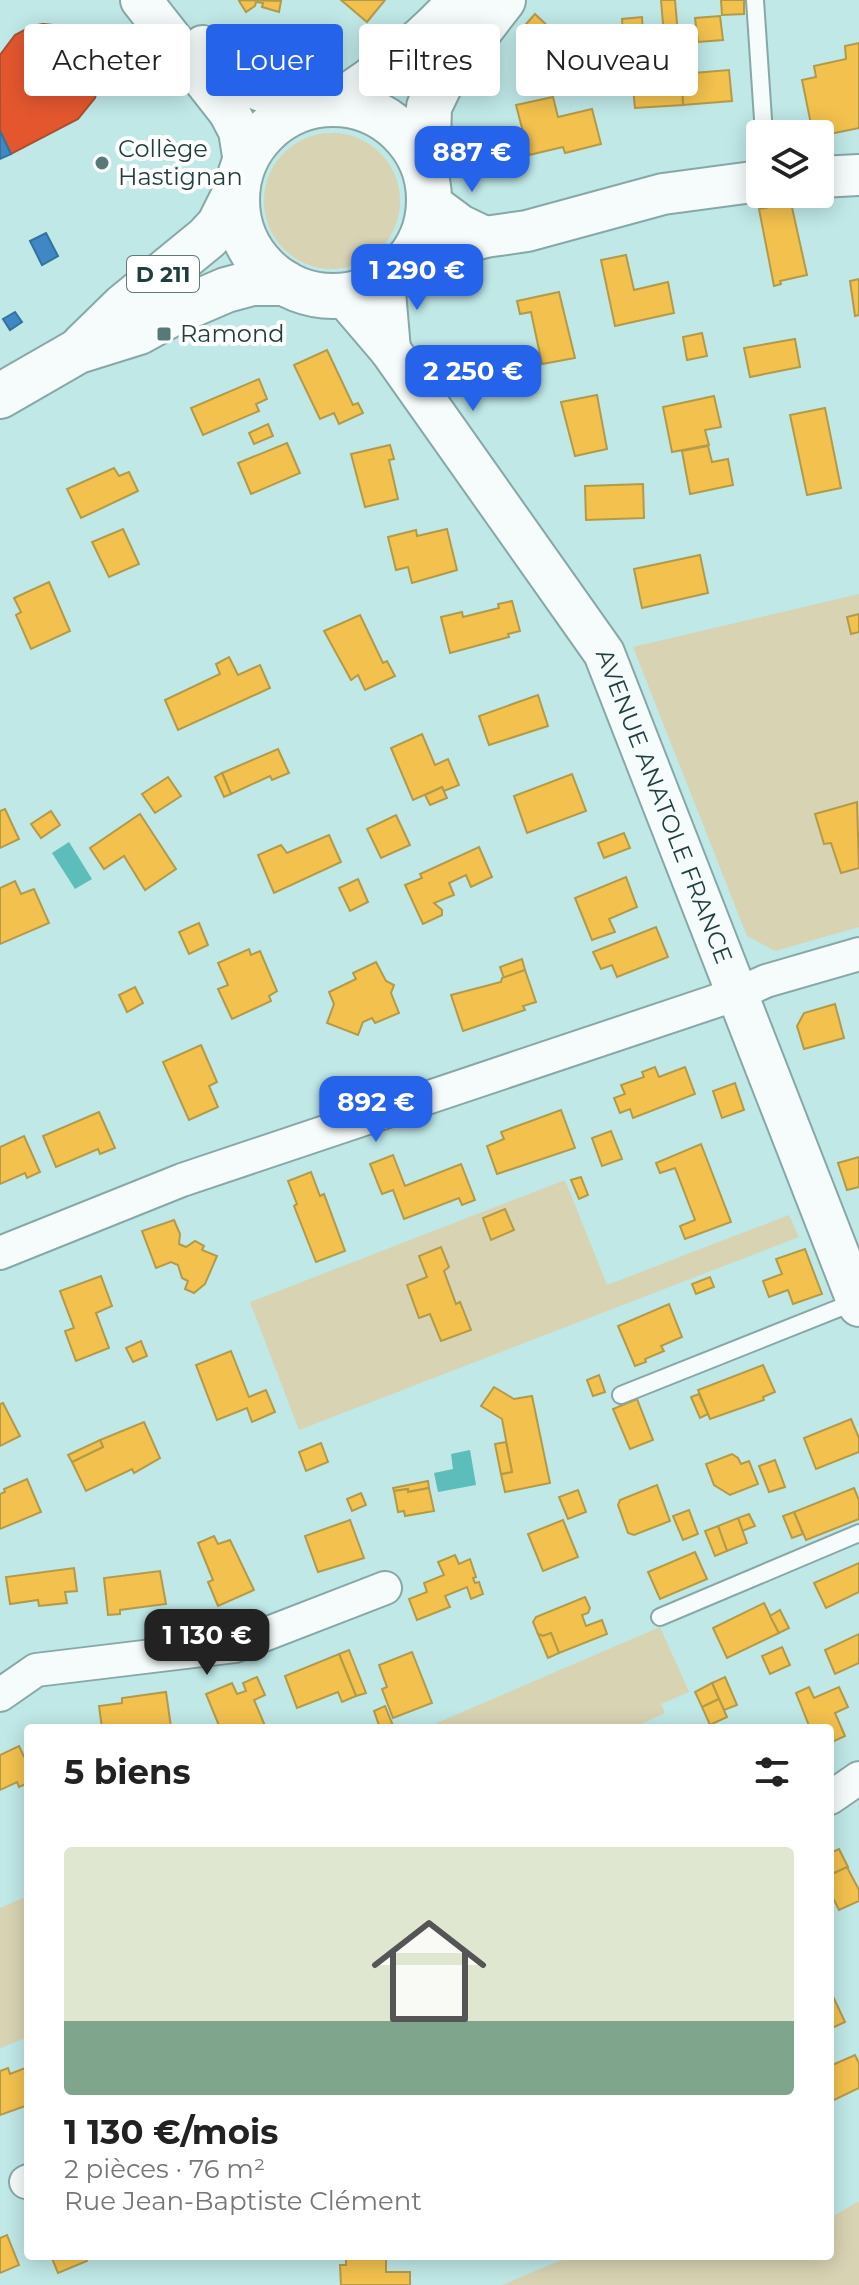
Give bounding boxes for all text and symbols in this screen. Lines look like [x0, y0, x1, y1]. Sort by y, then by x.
chip: Acheter [24, 24, 190, 96]
chip: Louer [206, 24, 343, 96]
chip: Filtres [359, 24, 500, 96]
chip: Nouveau [516, 24, 698, 96]
map controls [746, 120, 834, 208]
button: layers [746, 120, 834, 208]
pin: 887 € [416, 126, 528, 194]
place label: Collège Hastignan [118, 134, 243, 191]
text: 887 € [433, 136, 511, 168]
marker: Collège Hastignan [93, 154, 111, 172]
pin: 1 290 € [343, 244, 491, 312]
text: 1 290 € [369, 254, 465, 286]
road number: D 211 [127, 256, 199, 292]
place label: Ramond [180, 319, 284, 348]
marker: Ramond [155, 325, 173, 343]
pin: 2 250 € [399, 345, 547, 413]
text: 2 250 € [423, 355, 523, 387]
street label: AVENUE ANATOLE FRANCE [590, 645, 739, 968]
pin: 892 € [320, 1076, 432, 1144]
text: 892 € [337, 1086, 415, 1118]
pin: 1 130 € [133, 1609, 281, 1677]
text: 1 130 € [162, 1619, 252, 1651]
icon: filters [750, 1750, 794, 1794]
text: 5 biens [64, 1751, 191, 1793]
icon: home [357, 1899, 501, 2043]
text: 1 130 €/mois [64, 2111, 278, 2153]
text: 2 pièces · 76 m² [64, 2153, 265, 2185]
text: Rue Jean-Baptiste Clément [64, 2185, 422, 2217]

